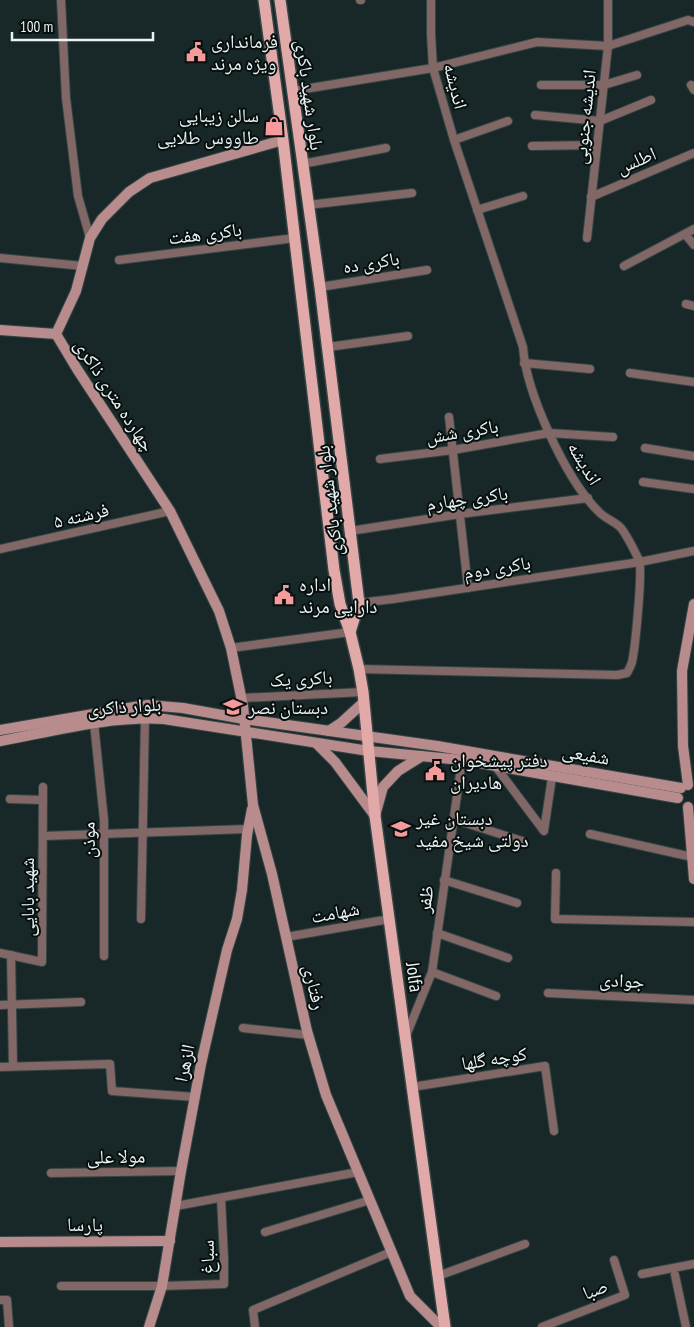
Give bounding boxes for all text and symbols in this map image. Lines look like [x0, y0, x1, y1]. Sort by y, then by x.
scale bar [12, 10, 154, 42]
text: 100 m [20, 17, 53, 36]
place label: فرمانداری ویژه مرند [211, 29, 278, 75]
street label: بلوار شهید باکری [290, 38, 330, 152]
public building icon: فرمانداری ویژه مرند [185, 41, 207, 63]
street label: اندیشه [439, 61, 473, 111]
street label: اندیشه جنوبی [567, 68, 601, 166]
place label: سالن زیبایی طاووس طلایی [157, 103, 259, 149]
shop icon: سالن زیبایی طاووس طلایی [263, 115, 285, 137]
street label: اطلس [612, 141, 660, 179]
street label: باکری هفت [167, 217, 243, 249]
street label: باکری ده [341, 246, 401, 278]
street label: چهارده متری ذاکری [70, 334, 160, 456]
street label: باکری شش [424, 413, 500, 449]
street label: اندیشه [563, 437, 607, 489]
street label: بلوار شهید باکری [310, 444, 348, 558]
street label: باکری چهارم [425, 480, 510, 518]
street label: فرشته ۵ [51, 497, 111, 533]
street label: باکری دوم [462, 550, 532, 586]
place label: اداره دارایی مرند [299, 572, 378, 618]
public building icon: اداره دارایی مرند [273, 584, 295, 606]
street label: باکری یک [269, 664, 333, 692]
street label: بلوار ذاکری [86, 691, 162, 721]
place label: دبستان نصر [247, 695, 328, 719]
school or university icon: دبستان نصر [222, 696, 244, 718]
street label: شفیعی [560, 738, 612, 770]
place label: دفتر پیشخوان هادیران [450, 748, 548, 794]
public building icon: دفتر پیشخوان هادیران [424, 760, 446, 782]
place label: دبستان غیر دولتی شیخ مفید [415, 806, 529, 853]
school or university icon: دبستان غیر دولتی شیخ مفید [390, 818, 412, 840]
street label: موذن [76, 822, 100, 858]
street label: شهید بابایی [15, 857, 39, 937]
street label: ظفر [411, 884, 439, 915]
street label: شهامت [309, 896, 361, 928]
street label: Jolfa [401, 960, 429, 993]
street label: رفتاری [298, 962, 332, 1012]
street label: جوادی [599, 967, 645, 993]
street label: کوچه گلها [459, 1041, 529, 1075]
street label: الزهرا [168, 1042, 200, 1084]
street label: مولا علی [86, 1143, 146, 1169]
street label: پارسا [67, 1212, 103, 1236]
street label: سباغ [195, 1240, 219, 1274]
street label: صبا [579, 1273, 611, 1305]

